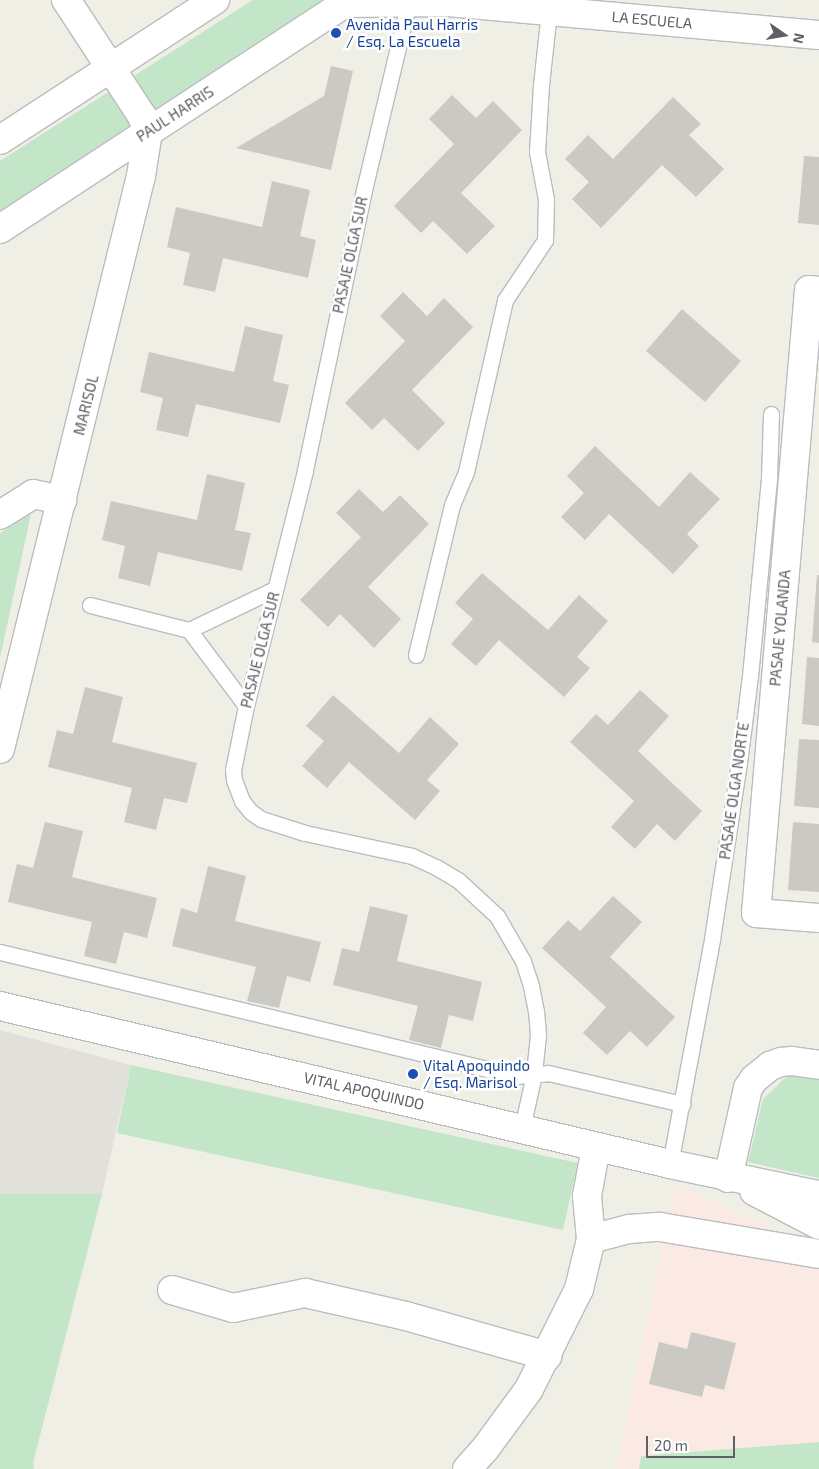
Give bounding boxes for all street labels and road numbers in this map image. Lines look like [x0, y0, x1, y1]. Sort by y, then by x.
street label: LA ESCUELA [611, 7, 693, 33]
street label: PAUL HARRIS [133, 82, 217, 146]
street label: PASAJE OLGA SUR [329, 195, 371, 315]
street label: MARISOL [70, 373, 102, 437]
street label: PASAJE YOLANDA [766, 569, 794, 687]
street label: PASAJE OLGA SUR [237, 590, 283, 710]
street label: PASAJE OLGA NORTE [715, 721, 753, 861]
street label: VITAL APOQUINDO [302, 1068, 426, 1114]

